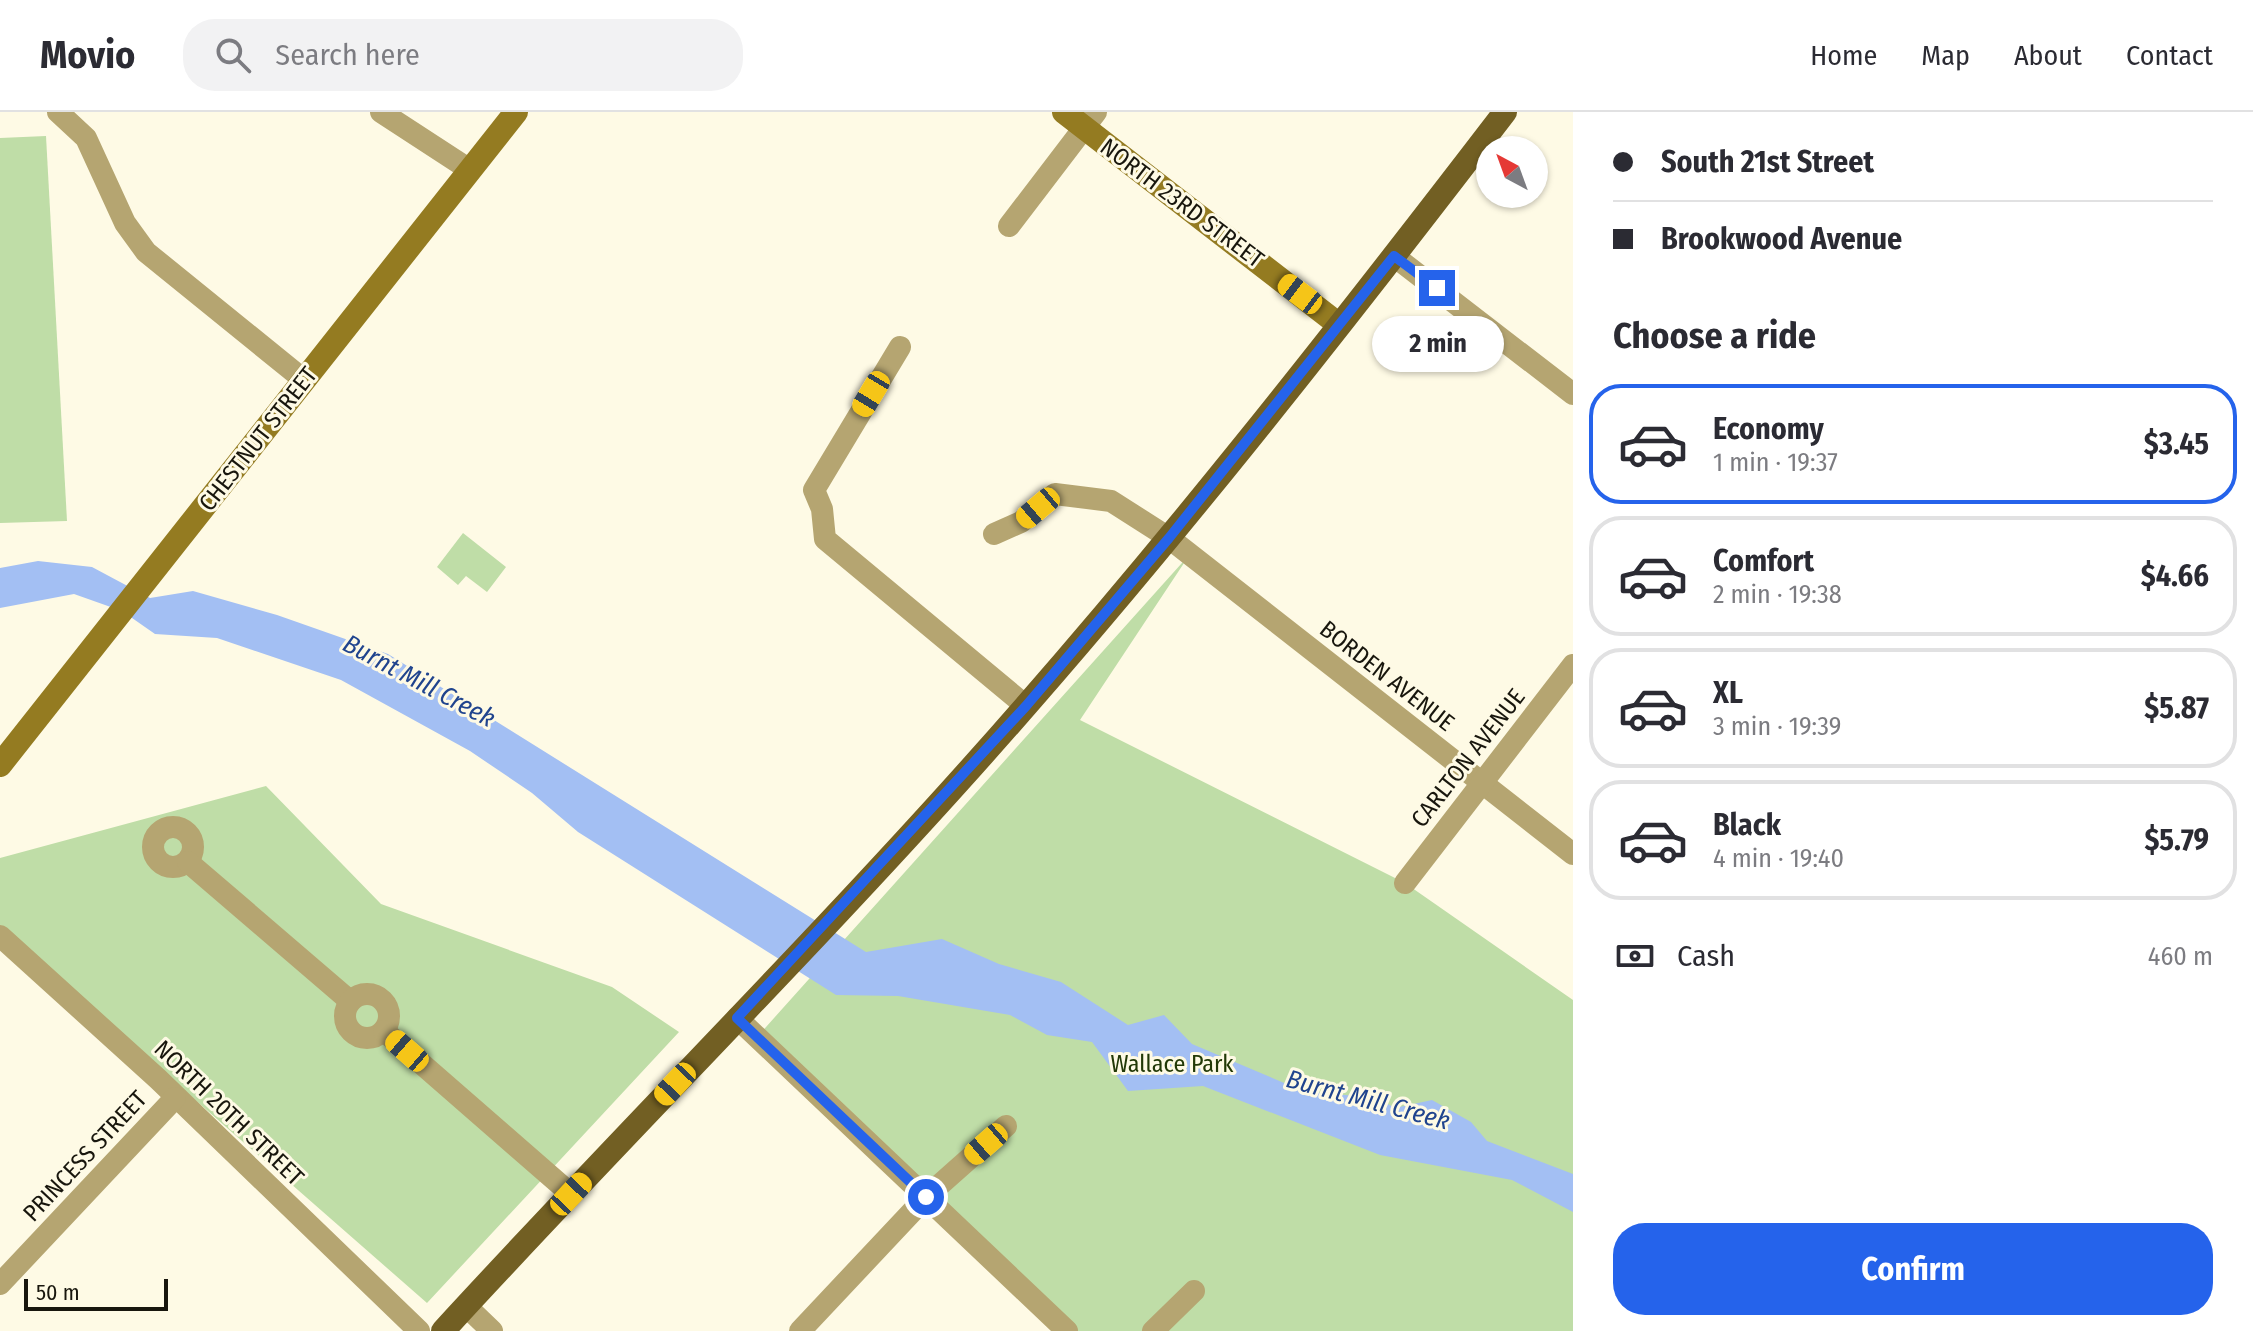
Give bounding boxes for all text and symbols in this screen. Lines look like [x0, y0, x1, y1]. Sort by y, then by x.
search box [183, 19, 743, 91]
text: Movio [40, 32, 135, 78]
icon: search [211, 33, 255, 77]
text: Search here [275, 37, 420, 73]
text: Home [1810, 39, 1877, 72]
text: Map [1921, 39, 1970, 72]
text: About [2014, 39, 2082, 72]
text: Contact [2126, 39, 2213, 72]
street label: NORTH 23RD STREET [1095, 133, 1269, 273]
north arrow [1476, 136, 1548, 208]
map controls [1476, 136, 1548, 208]
text: South 21st Street [1661, 144, 1874, 180]
text: Brookwood Avenue [1661, 221, 1902, 257]
car [1274, 270, 1326, 318]
route end [1419, 270, 1455, 306]
text: Choose a ride [1613, 314, 1816, 358]
callout: 2 min [1371, 316, 1503, 372]
text: 2 min [1409, 328, 1467, 359]
street label: CHESTNUT STREET [193, 361, 323, 517]
car [848, 367, 894, 421]
icon: car [1617, 408, 1689, 480]
text: Economy [1713, 411, 1824, 447]
text: $3.45 [2144, 426, 2209, 462]
text: 1 min · 19:37 [1713, 447, 1838, 478]
car [1012, 483, 1064, 533]
icon: car [1617, 540, 1689, 612]
text: Comfort [1713, 543, 1814, 579]
text: $4.66 [2141, 558, 2209, 594]
text: 2 min · 19:38 [1713, 579, 1842, 610]
street label: BORDEN AVENUE [1314, 615, 1460, 737]
water label: Burnt Mill Creek [338, 628, 500, 734]
icon: car [1617, 672, 1689, 744]
text: XL [1713, 675, 1743, 711]
street label: CARLTON AVENUE [1405, 683, 1531, 833]
text: $5.87 [2144, 690, 2209, 726]
text: 3 min · 19:39 [1713, 711, 1841, 742]
icon: car [1617, 804, 1689, 876]
text: Black [1713, 807, 1781, 843]
text: $5.79 [2144, 822, 2209, 858]
text: 4 min · 19:40 [1713, 843, 1844, 874]
icon: cash [1613, 934, 1657, 978]
text: Cash [1677, 938, 1735, 974]
text: 460 m [2148, 941, 2213, 972]
car [381, 1026, 433, 1076]
street label: NORTH 20TH STREET [149, 1035, 309, 1191]
park label: Wallace Park [1110, 1050, 1234, 1078]
car [650, 1058, 700, 1110]
water label: Burnt Mill Creek [1283, 1063, 1453, 1137]
street label: PRINCESS STREET [17, 1085, 153, 1227]
car [960, 1119, 1012, 1169]
car [546, 1168, 596, 1220]
route start [908, 1179, 944, 1215]
button: Confirm [1613, 1223, 2213, 1315]
scale bar [24, 1275, 168, 1311]
text: 50 m [36, 1279, 80, 1306]

